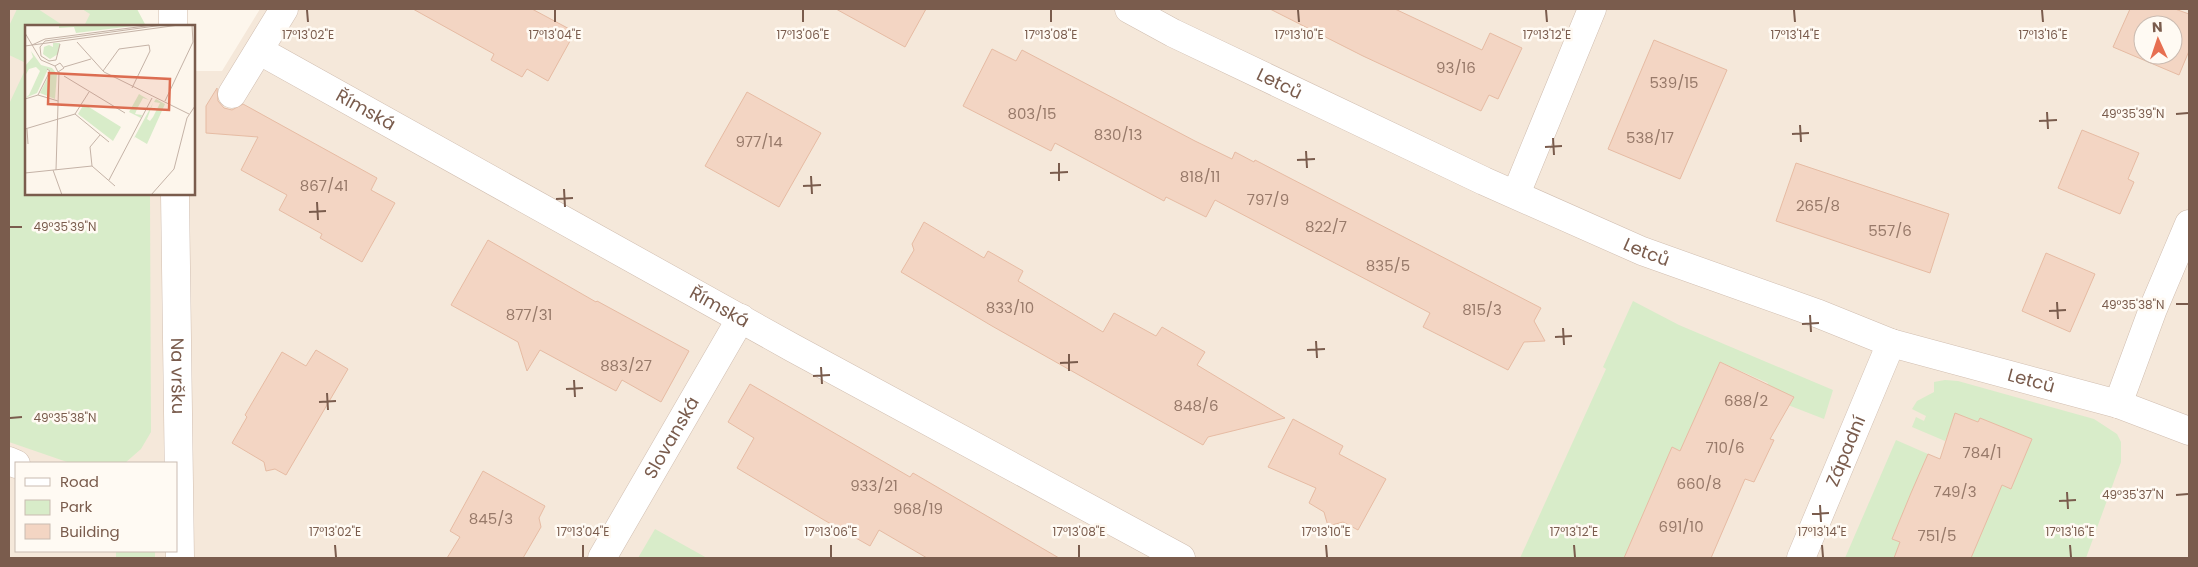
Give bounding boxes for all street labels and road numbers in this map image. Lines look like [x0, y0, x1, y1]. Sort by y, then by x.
street label: Letců [1253, 62, 1307, 105]
street label: Římská [332, 83, 400, 136]
street label: Letců [1619, 231, 1673, 272]
street label: Římská [685, 280, 754, 333]
street label: Na vršku [165, 337, 191, 414]
street label: Letců [2005, 362, 2058, 398]
street label: Slovanská [638, 392, 705, 483]
street label: Západní [1819, 412, 1871, 490]

